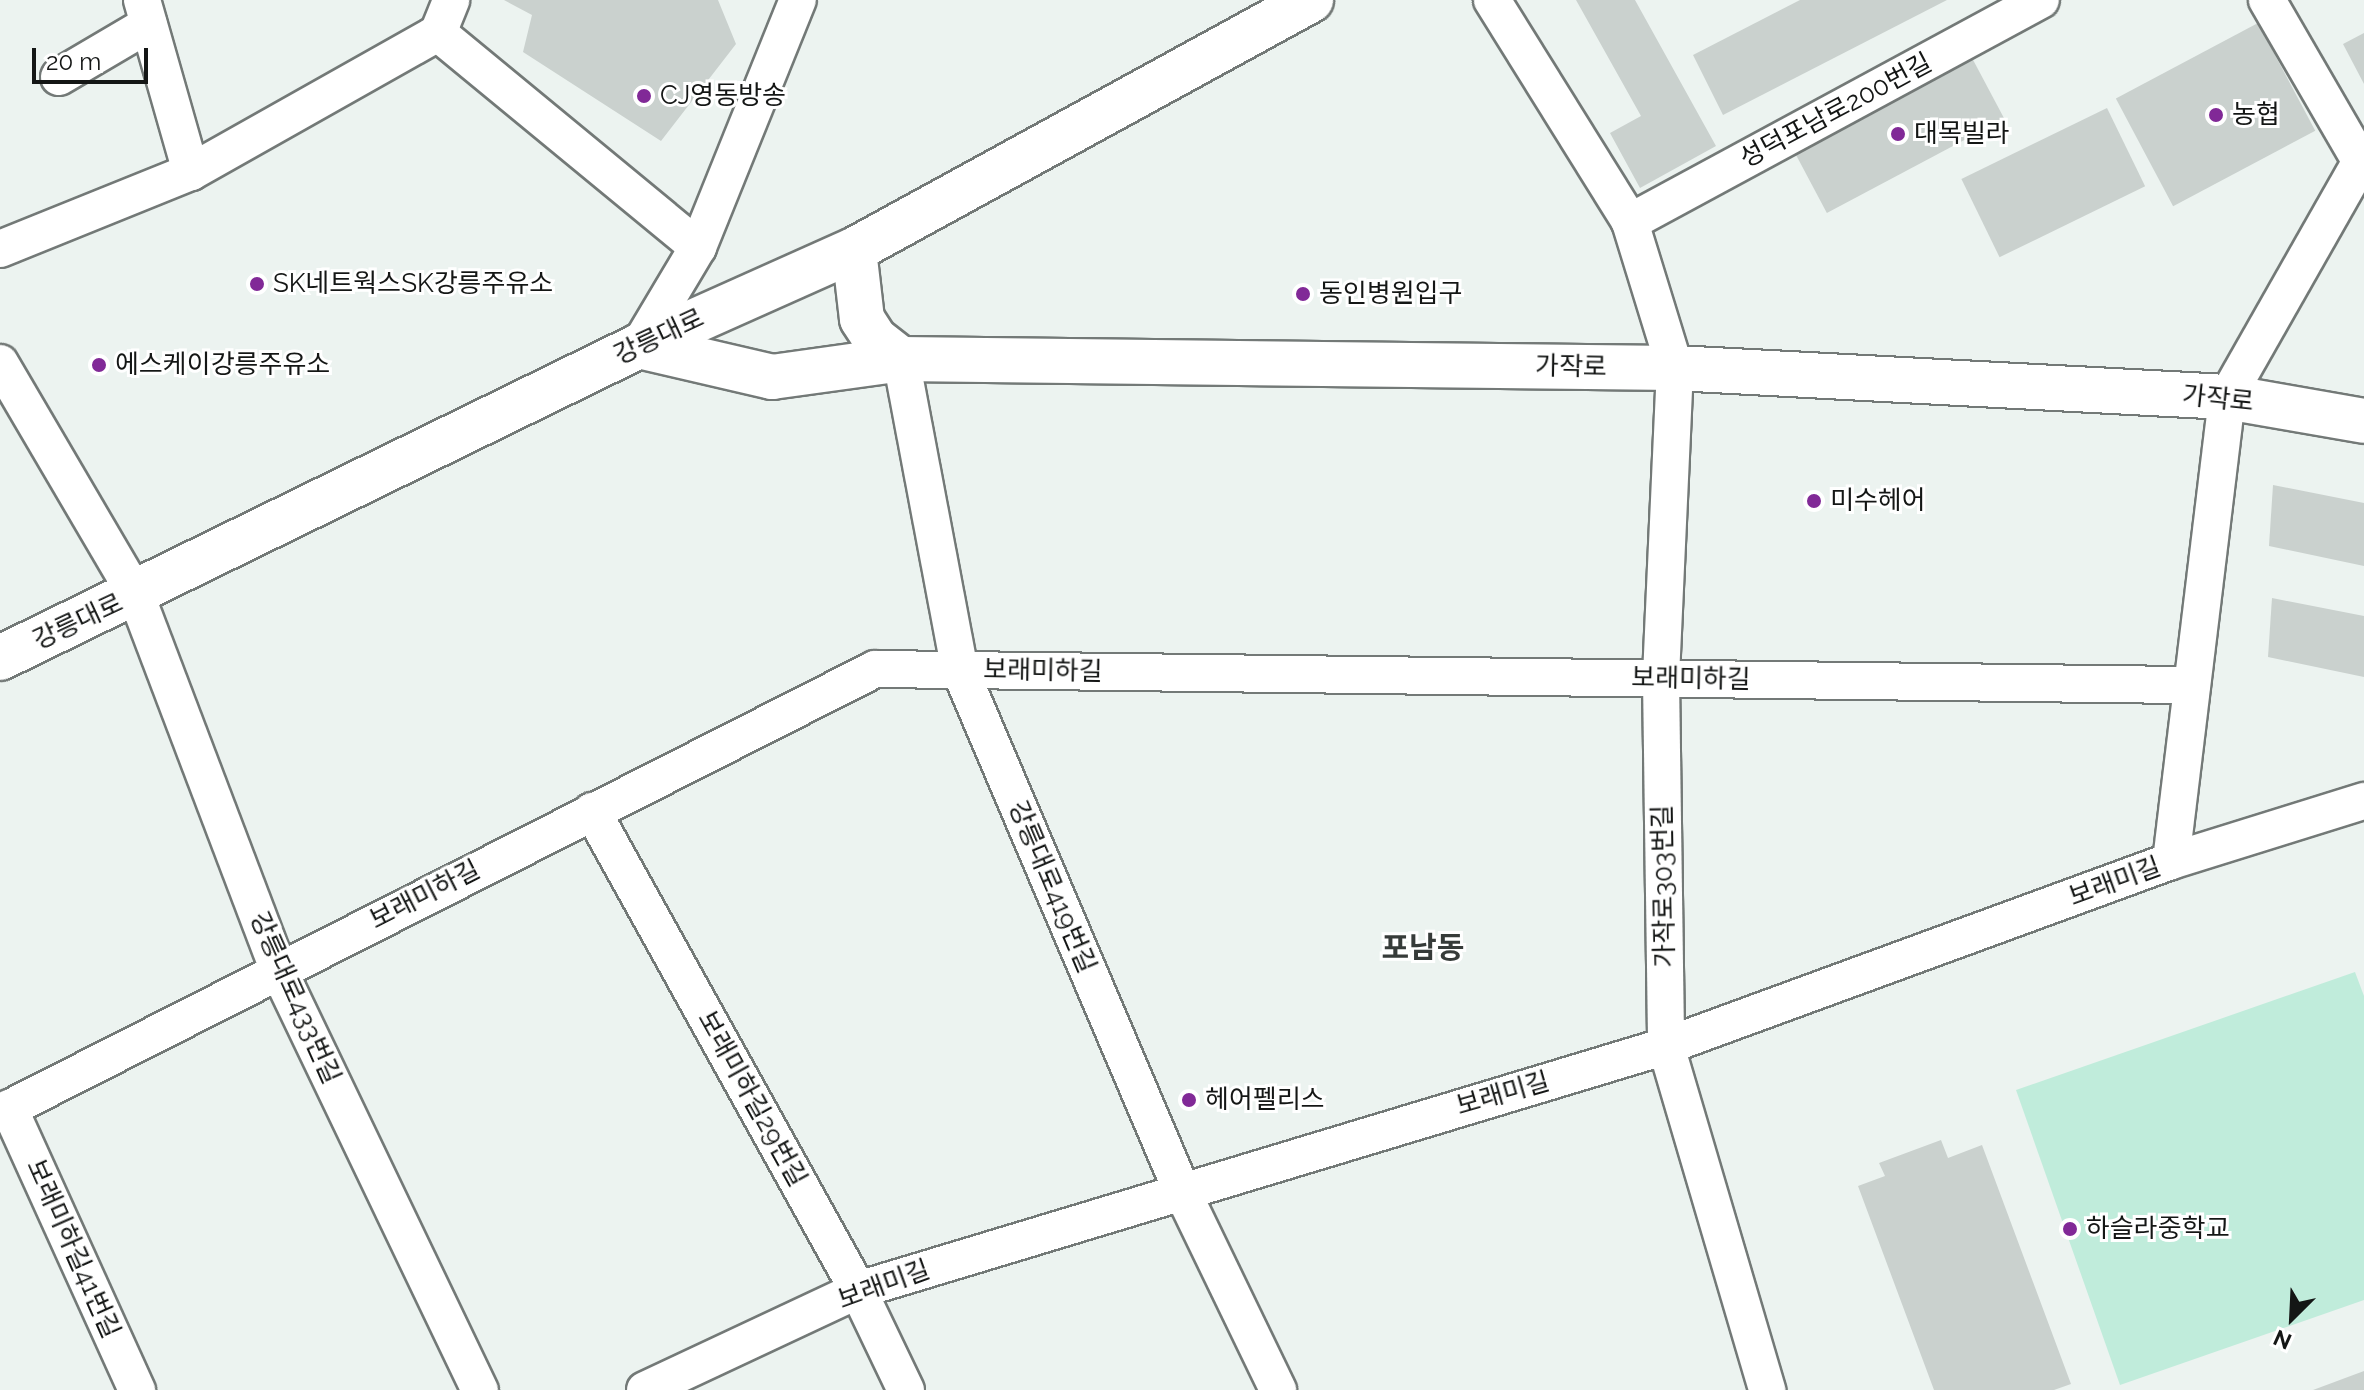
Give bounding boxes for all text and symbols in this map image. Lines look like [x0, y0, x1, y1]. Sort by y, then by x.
scale bar [36, 32, 152, 82]
text: 20 m [46, 47, 101, 76]
street label: 성덕포남로200번길 [1735, 47, 1937, 175]
place label: CJ영동방송 [660, 80, 786, 112]
marker: CJ영동방송 [635, 87, 653, 105]
place label: 농협 [2232, 99, 2280, 131]
marker: 농협 [2207, 106, 2225, 124]
place label: 대목빌라 [1914, 118, 2010, 150]
marker: 대목빌라 [1889, 125, 1907, 143]
place label: SK네트웍스SK강릉주유소 [273, 268, 553, 300]
marker: SK네트웍스SK강릉주유소 [248, 275, 266, 293]
place label: 동인병원입구 [1319, 278, 1463, 310]
marker: 동인병원입구 [1294, 285, 1312, 303]
street label: 강릉대로 [609, 303, 709, 371]
place label: 에스케이강릉주유소 [115, 349, 330, 381]
street label: 가작로 [1535, 351, 1607, 383]
marker: 에스케이강릉주유소 [90, 356, 108, 374]
street label: 가작로 [2181, 380, 2255, 418]
place label: 미수헤어 [1830, 485, 1926, 517]
marker: 미수헤어 [1805, 492, 1823, 510]
street label: 강릉대로 [28, 588, 128, 656]
street label: 보래미하길 [983, 654, 1103, 688]
street label: 보래미하길 [1631, 662, 1751, 696]
street label: 강릉대로419번길 [1002, 796, 1102, 978]
street label: 가작로303번길 [1647, 804, 1681, 968]
street label: 보래미길 [2065, 851, 2165, 913]
street label: 보래미하길 [365, 854, 485, 936]
street label: 강릉대로433번길 [243, 907, 347, 1089]
district label: 포남동 [1382, 930, 1464, 966]
street label: 보래미하길29번길 [691, 1006, 813, 1192]
street label: 보래미길 [1453, 1066, 1553, 1122]
place label: 헤어펠리스 [1205, 1084, 1325, 1116]
marker: 헤어펠리스 [1180, 1091, 1198, 1109]
street label: 보래미하길41번길 [20, 1155, 126, 1343]
place label: 하슬라중학교 [2086, 1213, 2230, 1245]
marker: 하슬라중학교 [2061, 1220, 2079, 1238]
street label: 보래미길 [834, 1254, 934, 1316]
north arrow [2252, 1278, 2332, 1358]
text: N [2269, 1325, 2295, 1355]

